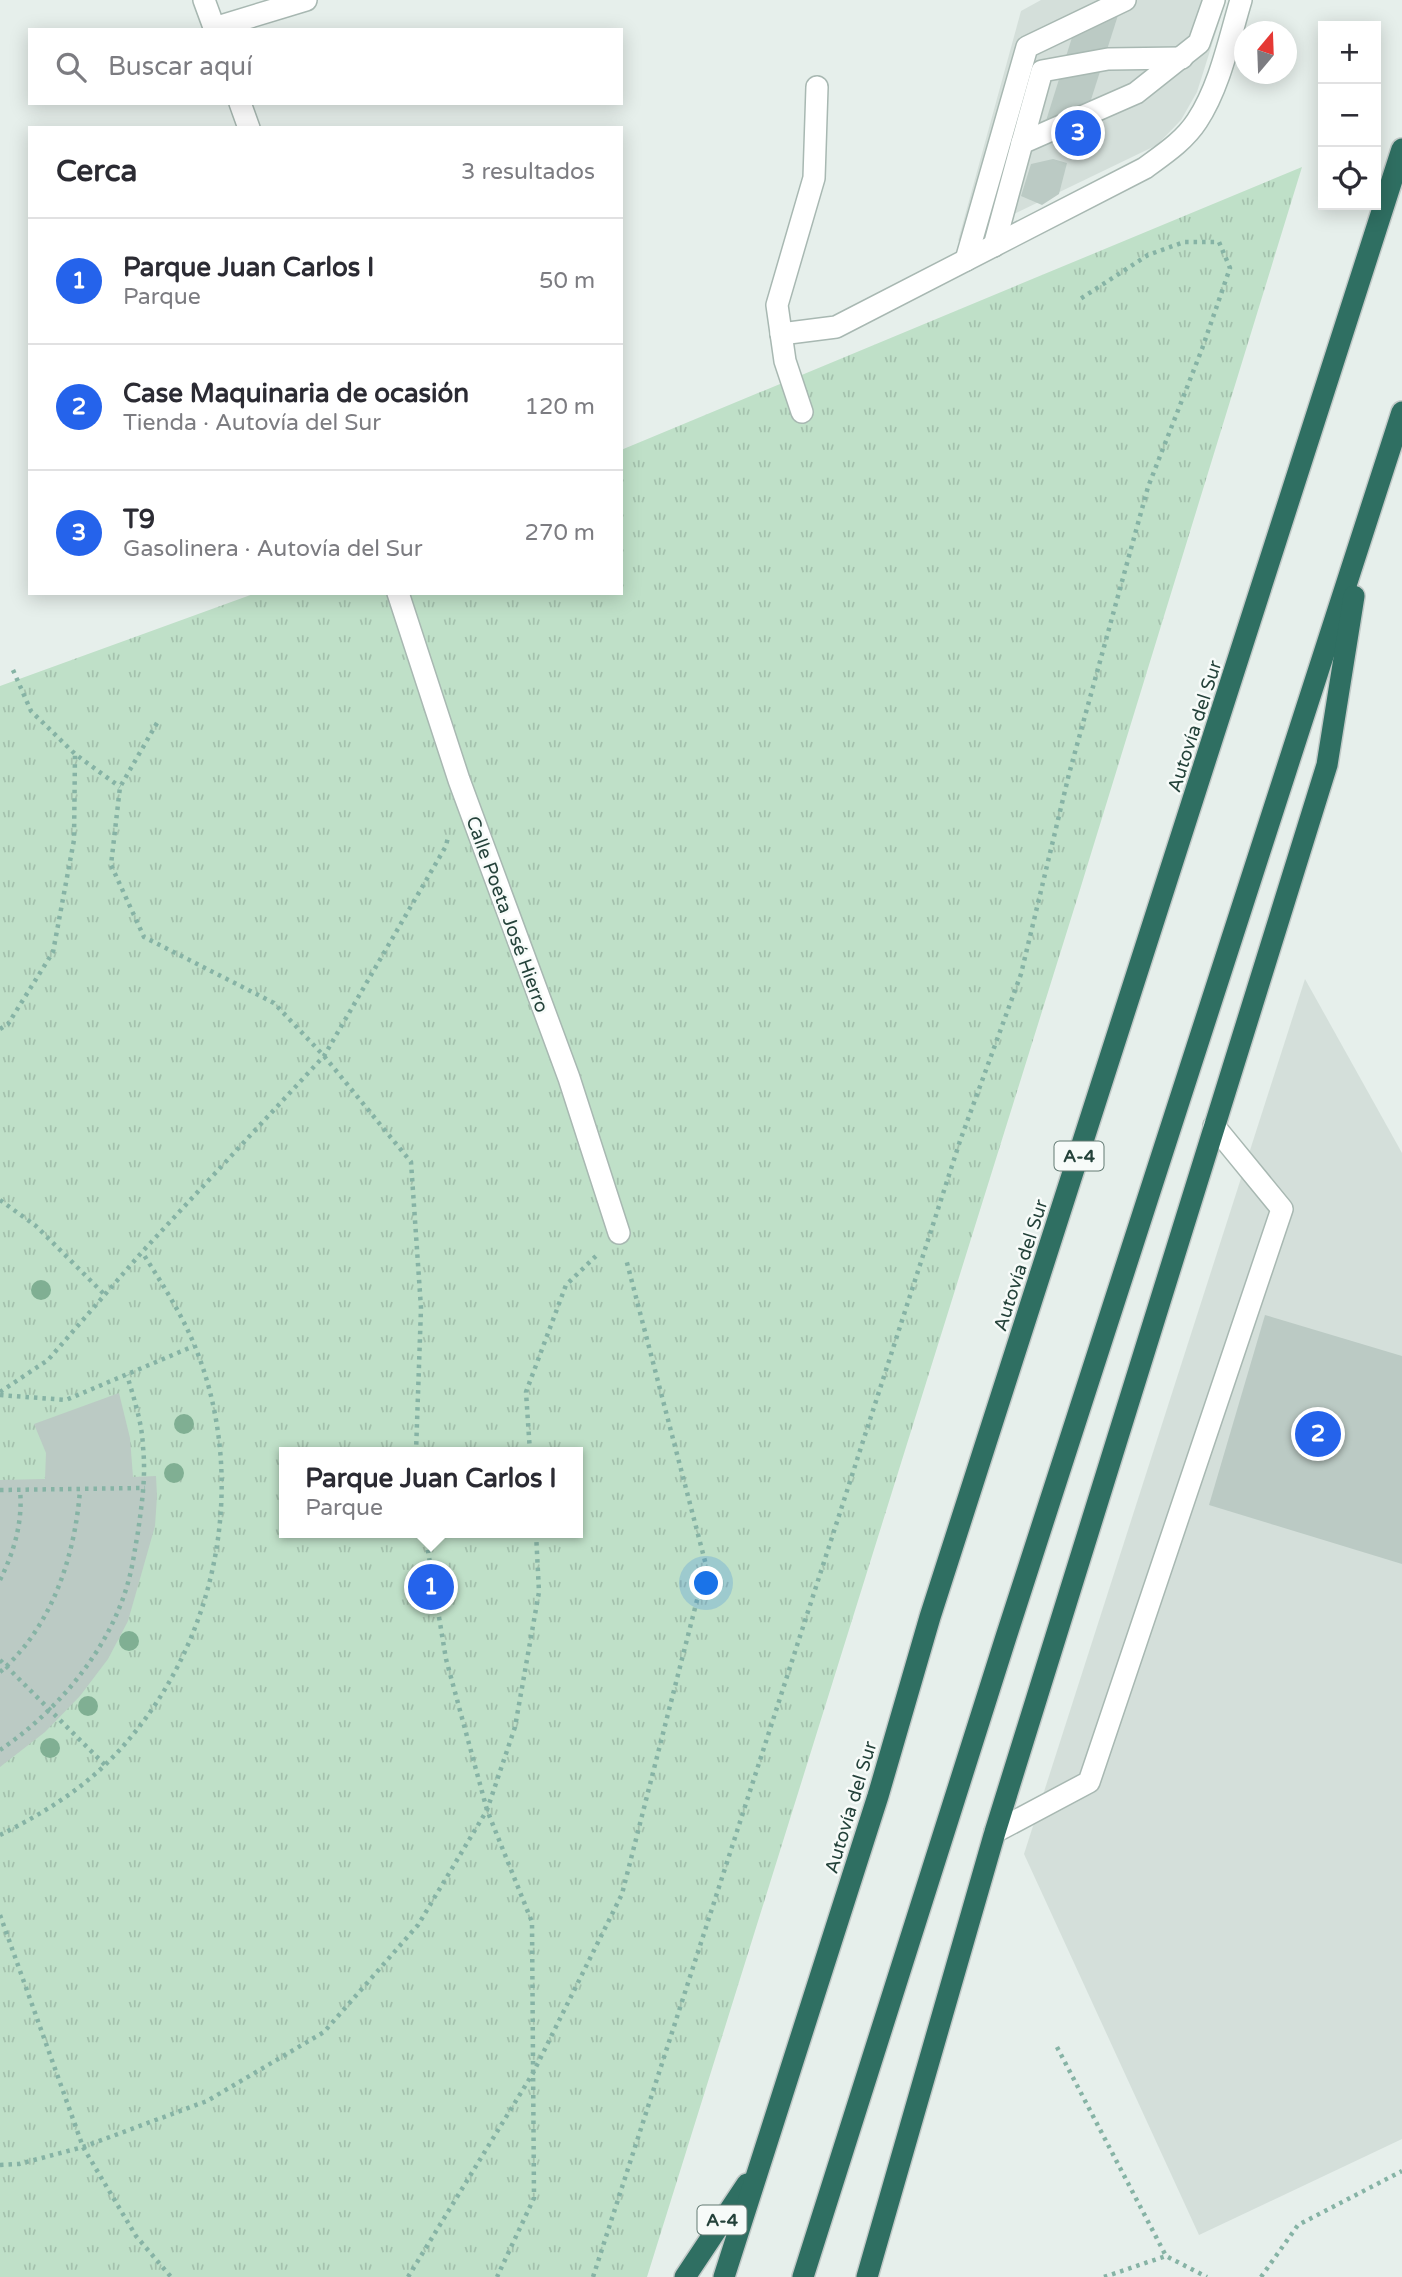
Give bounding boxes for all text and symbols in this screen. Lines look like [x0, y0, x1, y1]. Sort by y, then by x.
north arrow [1234, 21, 1297, 84]
map controls [1318, 21, 1381, 210]
button: + [1318, 21, 1381, 84]
search box [28, 28, 623, 105]
icon: search [52, 48, 90, 86]
text: Buscar aquí [108, 51, 253, 82]
button: − [1318, 84, 1381, 147]
pin: 3 [1055, 107, 1101, 159]
button: locate [1318, 147, 1381, 210]
text: Cerca [56, 153, 137, 190]
text: 3 resultados [461, 158, 595, 186]
text: Parque Juan Carlos I [123, 252, 374, 283]
text: 1 [72, 267, 86, 295]
text: 50 m [539, 267, 595, 295]
text: Parque [123, 283, 201, 311]
text: Case Maquinaria de ocasión [123, 378, 469, 409]
text: 2 [72, 393, 86, 421]
text: 120 m [525, 393, 595, 421]
text: Tienda · Autovía del Sur [123, 409, 381, 437]
text: T9 [123, 504, 155, 535]
text: 3 [72, 519, 86, 547]
text: 270 m [525, 519, 595, 547]
text: Gasolinera · Autovía del Sur [123, 535, 423, 563]
street label: Autovía del Sur [1163, 657, 1227, 795]
street label: Calle Poeta José Hierro [461, 813, 553, 1016]
road number: A-4 [1054, 1142, 1104, 1170]
street label: Autovía del Sur [989, 1196, 1053, 1334]
pin: 2 [1295, 1408, 1341, 1460]
popup [279, 1447, 583, 1538]
text: Parque Juan Carlos I [305, 1463, 557, 1494]
text: Parque [305, 1494, 383, 1522]
pin: 1 [408, 1561, 454, 1613]
your location [689, 1566, 723, 1600]
street label: Autovía del Sur [820, 1738, 882, 1876]
road number: A-4 [698, 2206, 746, 2234]

